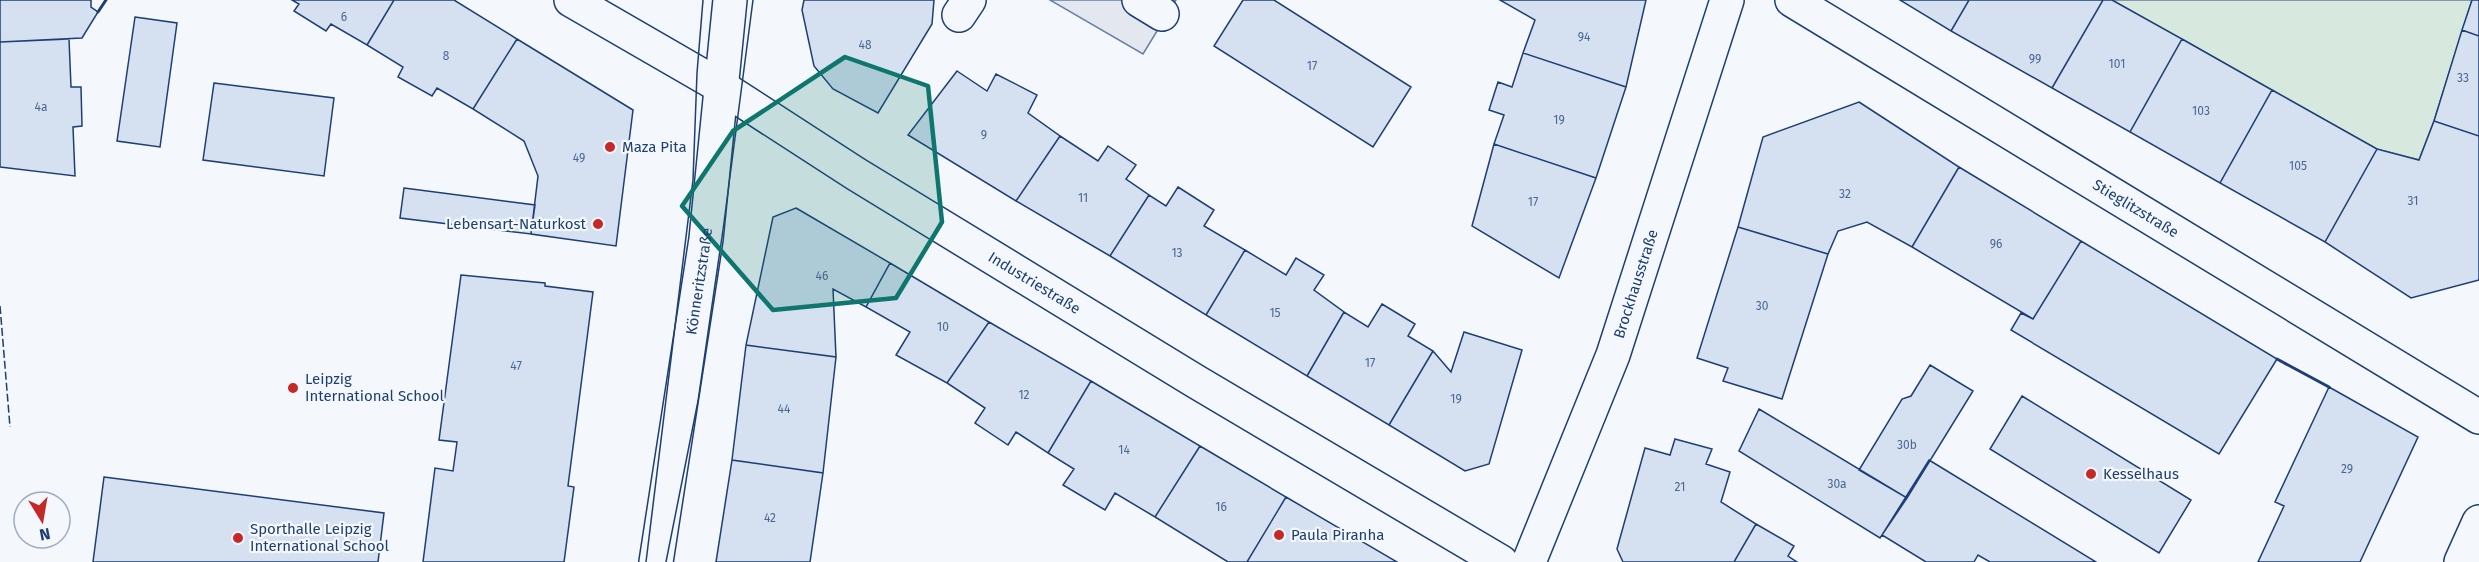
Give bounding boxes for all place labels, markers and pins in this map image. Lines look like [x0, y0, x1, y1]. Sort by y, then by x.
place label: Maza Pita [622, 138, 687, 156]
marker: Maza Pita [603, 140, 617, 154]
place label: Lebensart-Naturkost [446, 215, 587, 233]
marker: Lebensart-Naturkost [591, 217, 605, 231]
place label: Leipzig International School [305, 370, 445, 405]
marker: Leipzig International School [286, 381, 300, 395]
place label: Kesselhaus [2103, 465, 2179, 483]
marker: Kesselhaus [2084, 467, 2098, 481]
place label: Sporthalle Leipzig International School [250, 520, 390, 555]
place label: Paula Piranha [1291, 526, 1384, 544]
marker: Paula Piranha [1272, 528, 1286, 542]
marker: Sporthalle Leipzig International School [231, 531, 245, 545]

